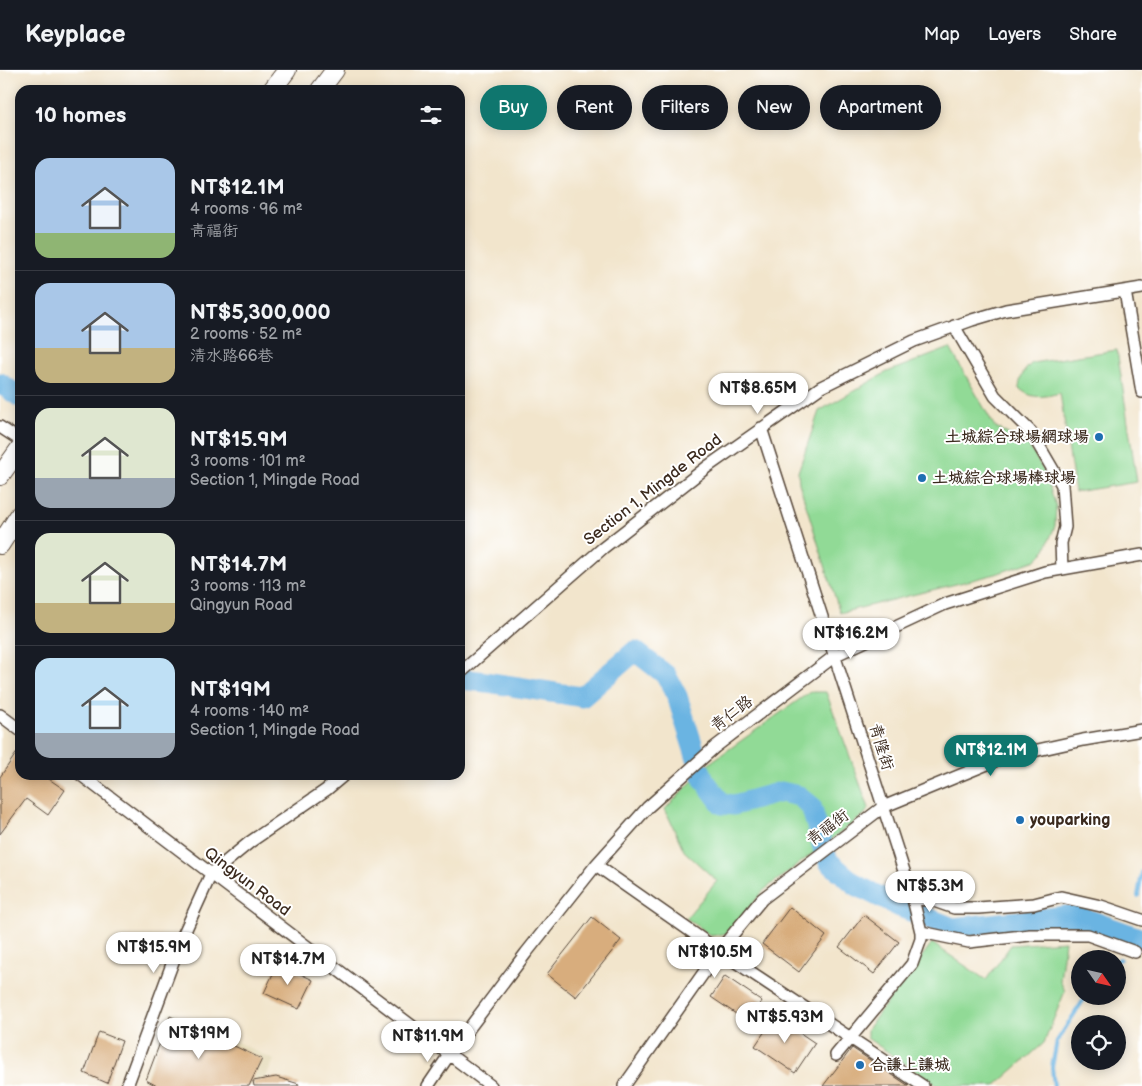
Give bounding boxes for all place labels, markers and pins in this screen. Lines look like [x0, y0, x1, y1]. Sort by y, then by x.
pin: NT$8.65M [706, 372, 810, 415]
place label: 土城綜合球場網球場 [945, 428, 1089, 447]
marker: 土城綜合球場網球場 [1093, 431, 1105, 443]
place label: 土城綜合球場棒球場 [932, 469, 1076, 488]
marker: 土城綜合球場棒球場 [916, 472, 928, 484]
pin: NT$16.2M [799, 618, 903, 660]
pin: NT$12.1M [939, 734, 1043, 777]
place label: youparking [1030, 811, 1110, 830]
marker: youparking [1014, 814, 1026, 826]
pin: NT$5.3M [884, 870, 976, 913]
pin: NT$15.9M [102, 932, 206, 974]
pin: NT$10.5M [663, 936, 767, 979]
pin: NT$14.7M [236, 944, 340, 986]
pin: NT$5.93M [733, 1002, 837, 1044]
pin: NT$19M [158, 1018, 240, 1060]
pin: NT$11.9M [376, 1020, 480, 1063]
place label: 合謙上謙城 [870, 1056, 950, 1075]
marker: 合謙上謙城 [854, 1059, 866, 1071]

